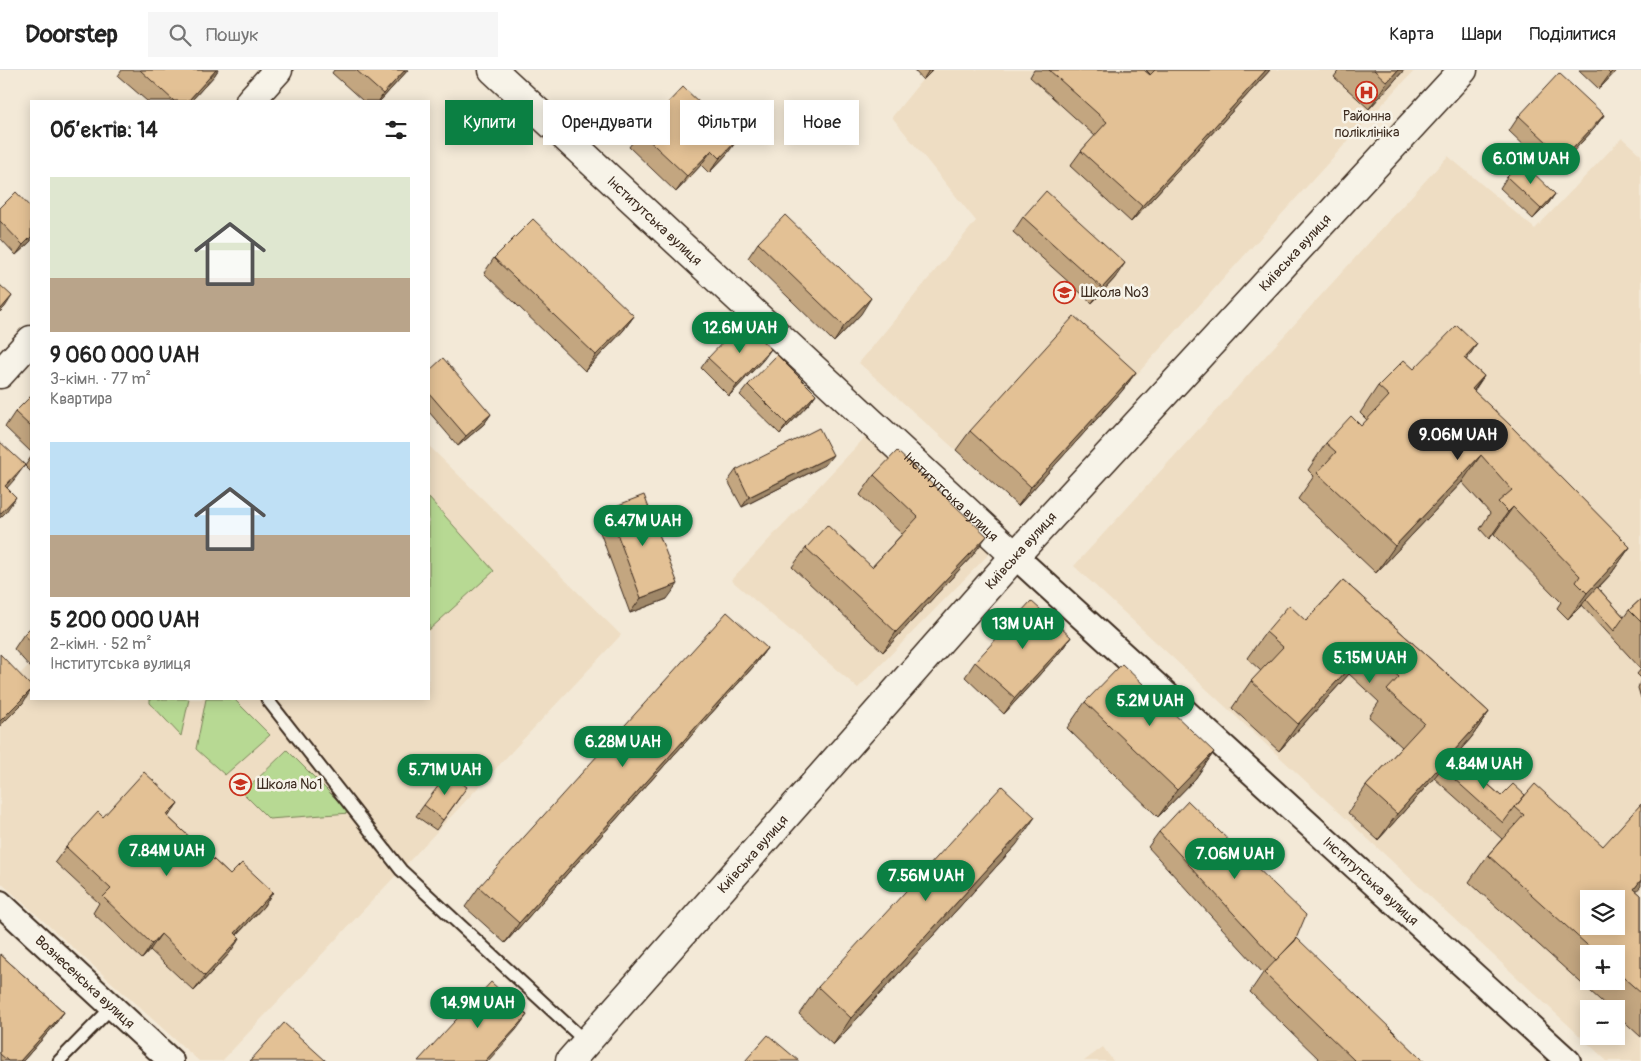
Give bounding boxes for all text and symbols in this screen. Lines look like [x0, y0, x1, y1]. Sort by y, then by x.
search box [148, 12, 498, 57]
text: Doorstep [25, 20, 118, 49]
icon: search [166, 21, 194, 49]
text: Пошук [206, 23, 259, 47]
text: Карта [1389, 23, 1434, 46]
text: Шари [1462, 23, 1501, 46]
text: Поділитися [1529, 23, 1616, 46]
hospital icon: Районна поліклініка [1355, 81, 1379, 105]
chip: Купити [445, 100, 533, 145]
chip: Орендувати [543, 100, 670, 145]
chip: Фільтри [680, 100, 774, 145]
chip: Нове [784, 100, 859, 145]
place label: Районна поліклініка [1335, 108, 1399, 141]
icon: filters [382, 116, 410, 144]
text: Об’єктів: 14 [50, 117, 158, 144]
pin: 6.01M UAH [1474, 142, 1588, 185]
text: 6.01M UAH [1493, 149, 1569, 169]
street label: Інститутська вулиця [603, 173, 705, 269]
icon: home [185, 209, 275, 299]
street label: Київська вулиця [1256, 211, 1335, 295]
school or university icon: Школа №3 [1053, 280, 1077, 304]
place label: Школа №3 [1081, 284, 1149, 301]
pin: 12.6M UAH [683, 312, 797, 354]
text: 12.6M UAH [703, 318, 777, 338]
text: 9 060 000 UAH [50, 342, 199, 369]
text: 3-кімн. · 77 m² [50, 369, 151, 389]
text: Квартира [50, 389, 112, 409]
pin: 9.06M UAH [1401, 418, 1515, 461]
text: 9.06M UAH [1419, 425, 1497, 445]
street label: Інститутська вулиця [900, 449, 1002, 545]
icon: home [185, 474, 275, 564]
pin: 6.47M UAH [586, 504, 700, 547]
street label: Київська вулиця [982, 509, 1060, 593]
text: 6.47M UAH [605, 511, 681, 531]
text: 5 200 000 UAH [50, 607, 199, 634]
pin: 13M UAH [977, 608, 1069, 650]
text: 13M UAH [992, 614, 1054, 634]
text: 2-кімн. · 52 m² [50, 634, 152, 654]
pin: 5.15M UAH [1313, 642, 1427, 684]
text: 5.15M UAH [1333, 648, 1407, 668]
text: Інститутська вулиця [50, 654, 191, 674]
pin: 5.2M UAH [1098, 684, 1202, 727]
text: 5.2M UAH [1116, 691, 1184, 711]
pin: 6.28M UAH [566, 726, 680, 768]
text: 6.28M UAH [585, 732, 661, 752]
pin: 4.84M UAH [1427, 748, 1541, 790]
pin: 5.71M UAH [388, 754, 502, 796]
text: 4.84M UAH [1446, 754, 1522, 774]
text: 5.71M UAH [409, 760, 482, 780]
school or university icon: Школа №1 [229, 772, 253, 796]
place label: Школа №1 [257, 776, 323, 793]
street label: Київська вулиця [714, 812, 792, 897]
pin: 7.84M UAH [110, 834, 224, 877]
street label: Інститутська вулиця [1319, 834, 1422, 929]
pin: 7.06M UAH [1178, 838, 1292, 880]
text: 7.84M UAH [129, 841, 205, 861]
text: 7.06M UAH [1196, 844, 1274, 864]
pin: 7.56M UAH [869, 860, 983, 902]
text: 7.56M UAH [888, 866, 964, 886]
map controls [1580, 890, 1625, 1045]
button: layers [1580, 890, 1625, 935]
street label: Вознесенська вулиця [32, 932, 138, 1032]
button: + [1580, 945, 1625, 990]
pin: 14.9M UAH [421, 986, 535, 1029]
text: 14.9M UAH [441, 993, 515, 1013]
button: − [1580, 1000, 1625, 1045]

